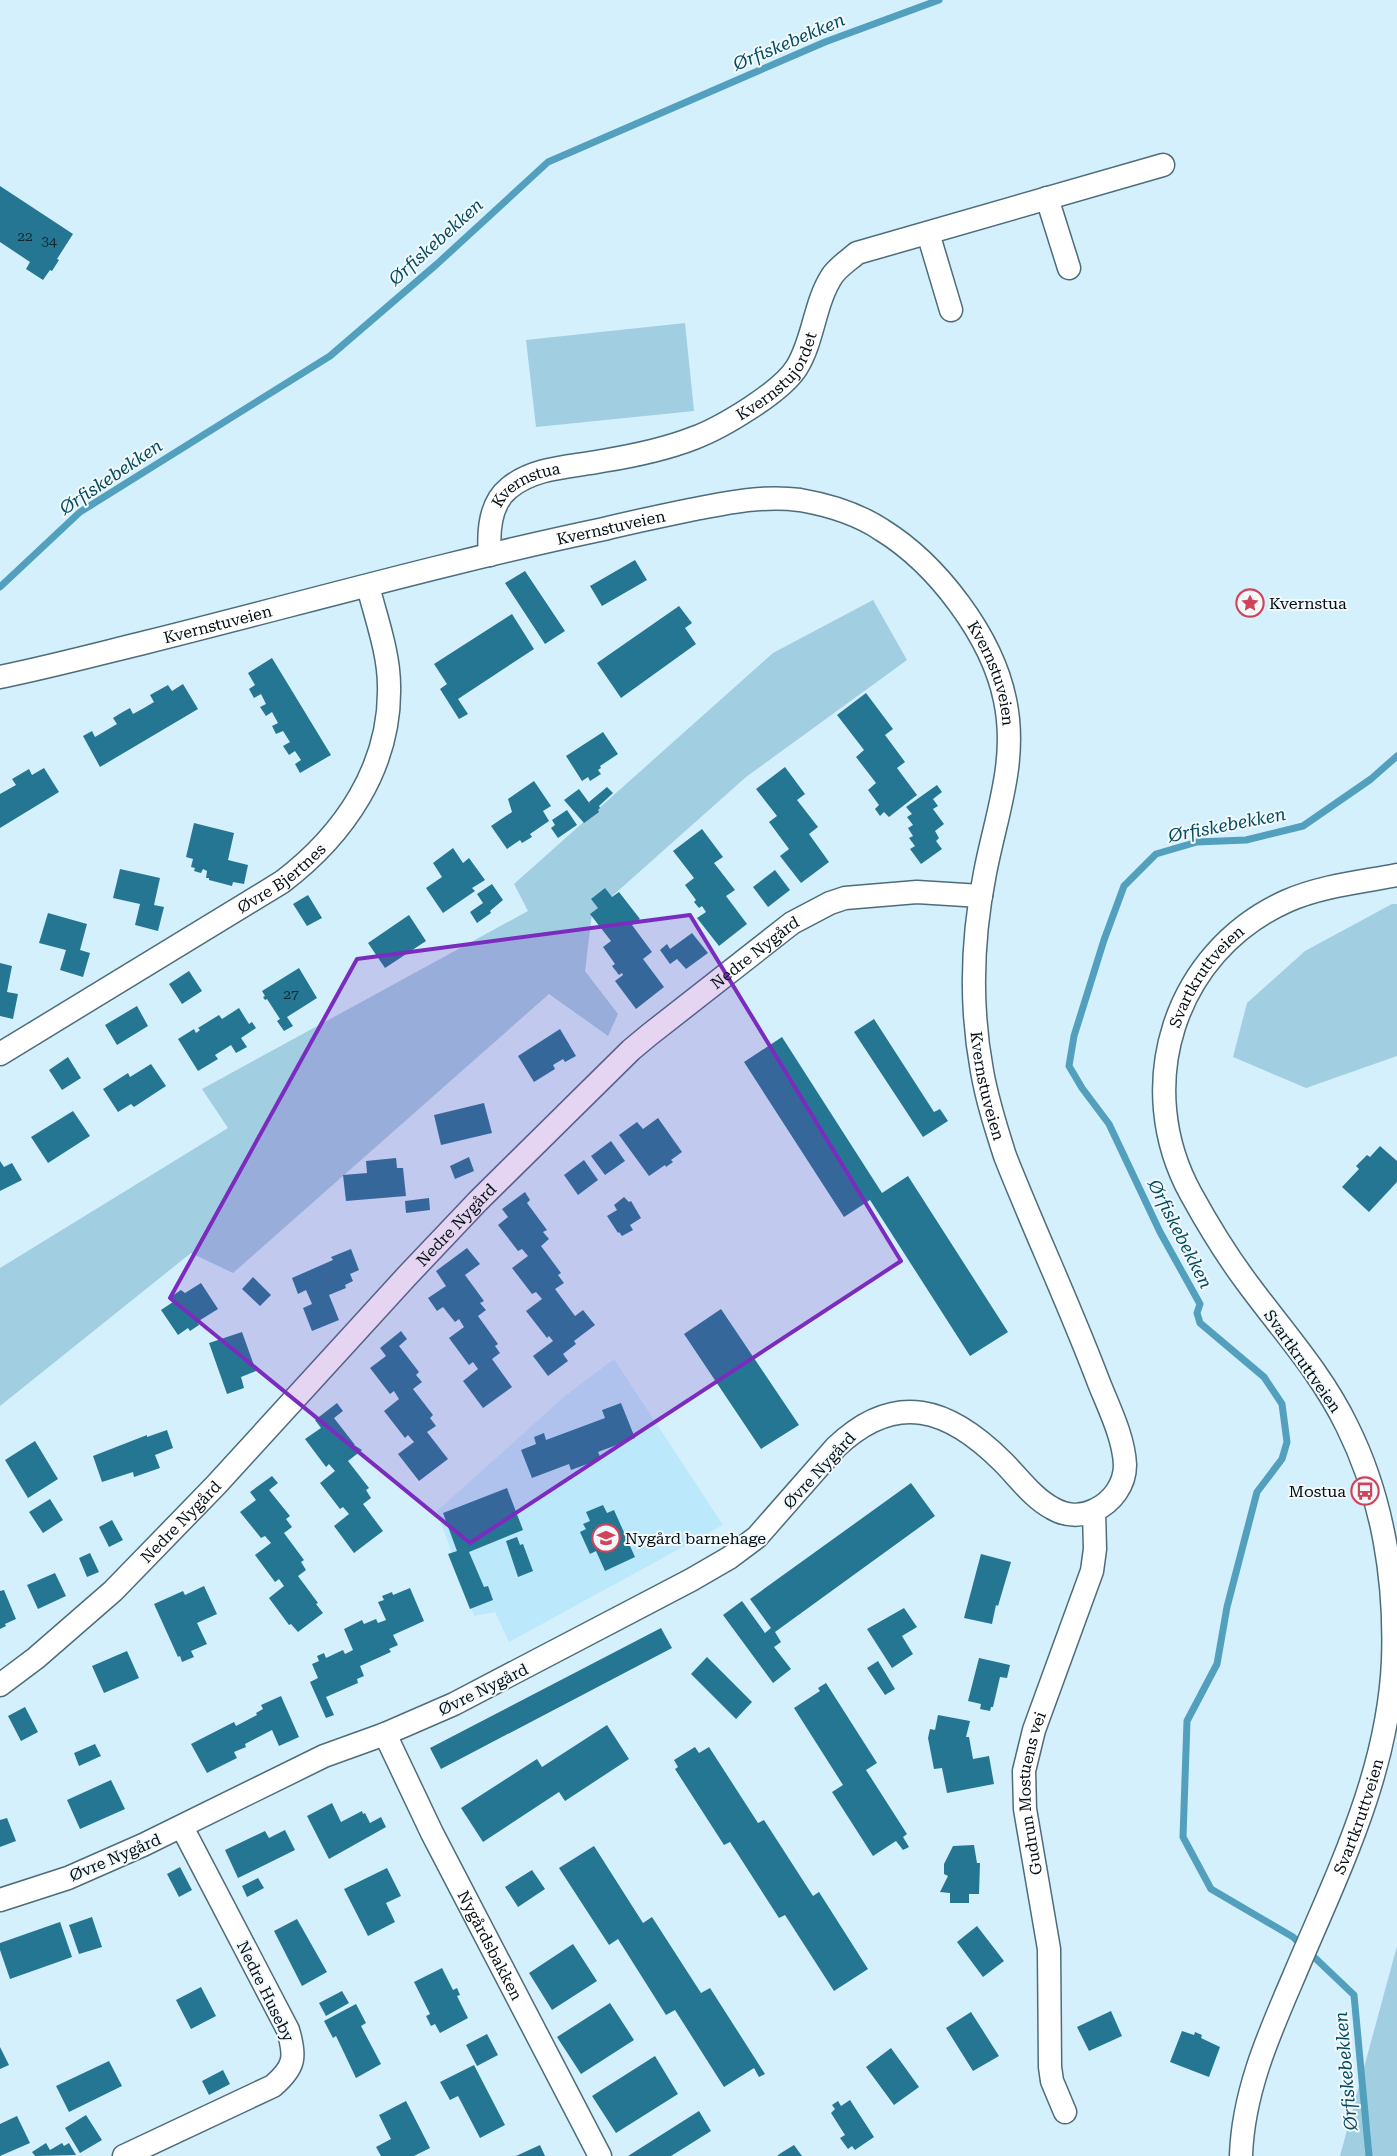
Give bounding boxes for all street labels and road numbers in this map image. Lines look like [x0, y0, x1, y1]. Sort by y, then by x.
street label: Kvernstujordet [733, 330, 821, 425]
street label: Kvernstua [487, 459, 562, 511]
street label: Kvernstuveien [555, 506, 667, 549]
street label: Kvernstuveien [162, 601, 274, 647]
street label: Kvernstuveien [963, 617, 1018, 727]
street label: Øvre Bjertnes [234, 839, 330, 917]
street label: Nedre Nygård [707, 912, 802, 993]
street label: Svartkruttveien [1165, 922, 1248, 1030]
street label: Kvernstuveien [966, 1030, 1008, 1143]
street label: Nedre Nygård [412, 1180, 500, 1270]
street label: Svartkruttveien [1260, 1306, 1345, 1416]
street label: Øvre Nygård [779, 1428, 860, 1512]
street label: Nedre Nygård [137, 1477, 225, 1567]
street label: Øvre Nygård [435, 1660, 531, 1719]
street label: Gudrun Mostuens vei [1015, 1709, 1050, 1876]
street label: Svartkruttveien [1330, 1757, 1387, 1877]
street label: Øvre Nygård [67, 1830, 164, 1885]
street label: Nygårdsbakken [454, 1887, 526, 2003]
street label: Nedre Huseby [233, 1938, 298, 2045]

